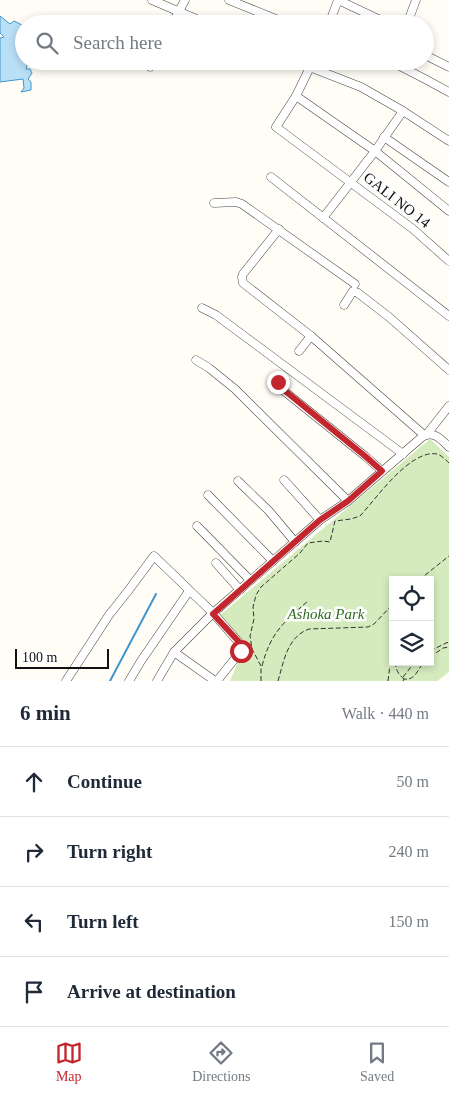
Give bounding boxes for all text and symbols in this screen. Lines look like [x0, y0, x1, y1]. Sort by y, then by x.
search box [15, 15, 434, 70]
icon: search [33, 29, 61, 57]
text: Search here [73, 32, 162, 53]
street label: GALI NO 14 [361, 169, 434, 231]
route end [267, 371, 290, 394]
map controls [389, 576, 434, 666]
button: locate [389, 576, 434, 621]
park label: Ashoka Park [286, 606, 365, 622]
button: layers [389, 621, 434, 666]
route start [230, 640, 253, 663]
scale bar [15, 646, 109, 669]
text: 100 m [22, 650, 57, 665]
text: 6 min [20, 701, 71, 725]
text: Walk · 440 m [342, 705, 429, 722]
icon: ahead [20, 768, 48, 796]
text: Continue [67, 771, 142, 792]
text: 50 m [397, 773, 429, 790]
icon: right [20, 838, 48, 866]
text: Turn right [67, 841, 152, 862]
text: 240 m [389, 843, 429, 860]
icon: left [20, 908, 48, 936]
text: Turn left [67, 911, 139, 932]
text: 150 m [389, 913, 429, 930]
icon: arrive [20, 978, 48, 1006]
text: Arrive at destination [67, 981, 236, 1002]
tab: Map [55, 1039, 83, 1085]
tab: Directions [192, 1039, 251, 1085]
tab: Saved [360, 1039, 394, 1085]

